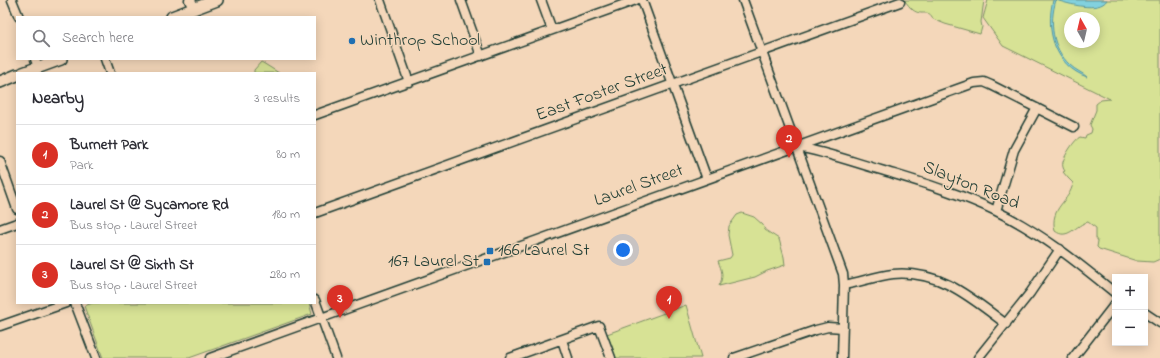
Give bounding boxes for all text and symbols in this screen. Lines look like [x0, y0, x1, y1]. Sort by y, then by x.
north arrow [1064, 12, 1100, 48]
search box [16, 16, 316, 60]
icon: search [30, 27, 52, 49]
text: Search here [62, 27, 134, 49]
place label: Winthrop School [360, 28, 480, 54]
marker: Winthrop School [347, 36, 357, 46]
street label: East Foster Street [532, 57, 672, 129]
text: Nearby [32, 86, 84, 111]
text: 3 results [254, 89, 300, 108]
pin: 2 [776, 125, 802, 158]
text: Burnett Park [70, 134, 148, 156]
text: 1 [43, 145, 47, 164]
text: 80 m [276, 145, 300, 164]
street label: Slayton Road [919, 155, 1023, 217]
text: Park [70, 156, 94, 175]
street label: Laurel Street [591, 158, 687, 214]
text: Laurel St @ Sycamore Rd [70, 194, 229, 216]
text: 2 [42, 205, 48, 224]
text: 180 m [272, 205, 300, 224]
text: Bus stop · Laurel Street [70, 216, 197, 235]
place label: 166 Laurel St [498, 238, 589, 264]
your location [613, 240, 633, 260]
marker: 166 Laurel St [485, 246, 495, 256]
place label: 167 Laurel St [388, 249, 479, 275]
text: Laurel St @ Sixth St [70, 254, 194, 276]
marker: 167 Laurel St [482, 257, 492, 267]
text: 3 [42, 265, 48, 284]
text: 280 m [270, 265, 300, 284]
map controls [1112, 274, 1148, 346]
button: + [1112, 274, 1148, 310]
text: Bus stop · Laurel Street [70, 276, 197, 295]
pin: 3 [327, 285, 353, 318]
pin: 1 [656, 286, 682, 319]
button: − [1112, 310, 1148, 346]

